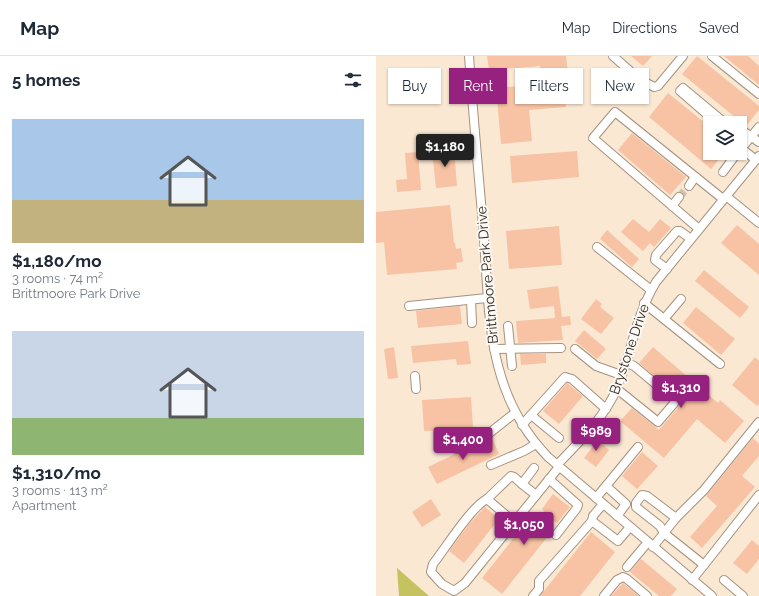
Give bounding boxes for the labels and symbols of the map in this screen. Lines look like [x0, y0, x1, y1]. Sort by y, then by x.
pin: $1,180 [412, 134, 478, 168]
street label: Brittmoore Park Drive [473, 205, 501, 345]
street label: Brystone Drive [606, 302, 652, 396]
pin: $1,310 [648, 375, 714, 409]
pin: $989 [572, 418, 620, 452]
pin: $1,400 [430, 427, 496, 461]
pin: $1,050 [491, 512, 557, 546]

